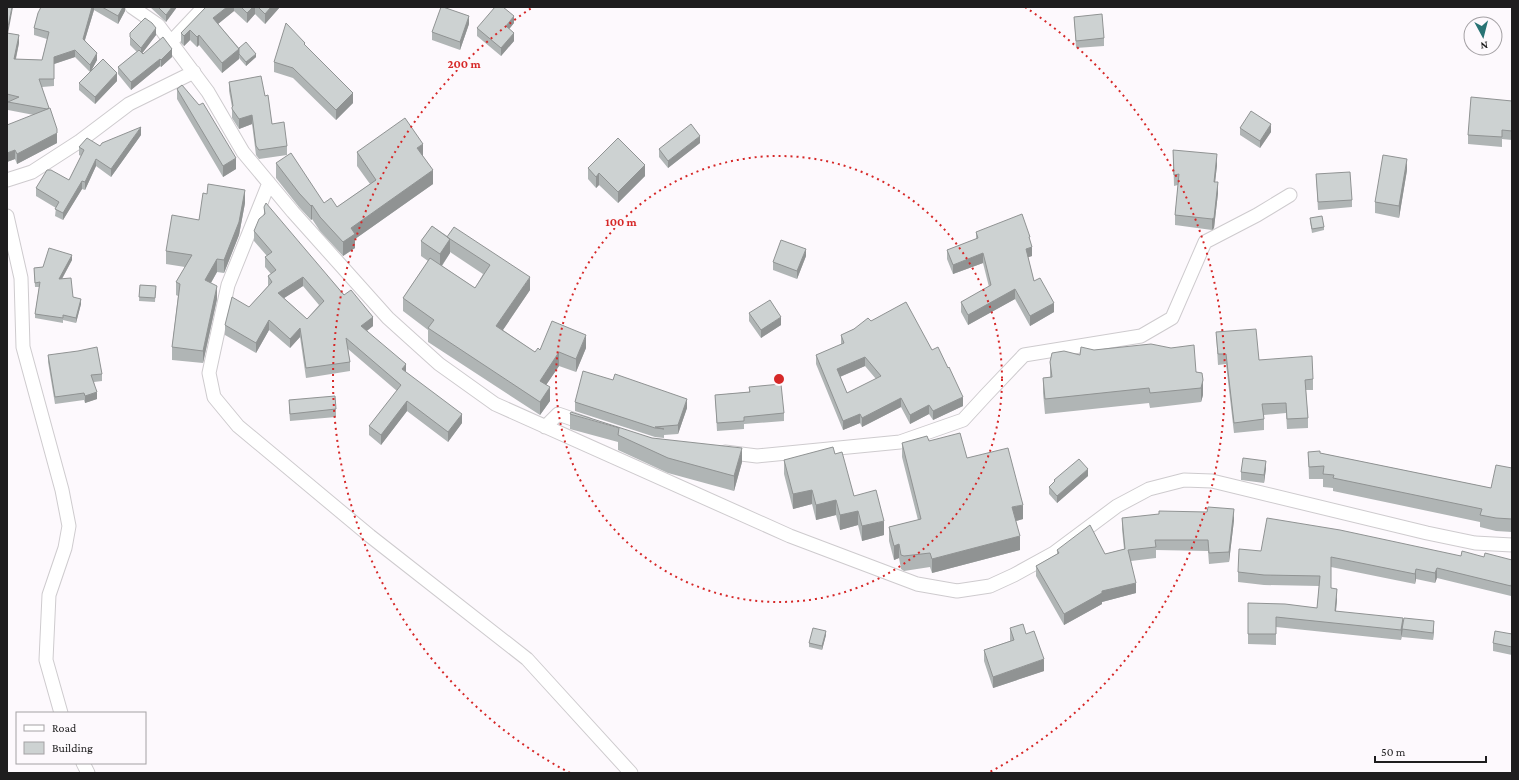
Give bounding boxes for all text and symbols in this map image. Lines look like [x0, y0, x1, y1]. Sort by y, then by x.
north arrow [1463, 16, 1503, 56]
text: N [1479, 40, 1489, 52]
text: 200 m [447, 57, 481, 71]
text: 100 m [605, 215, 638, 229]
centre of rings [772, 372, 786, 386]
legend [16, 712, 146, 764]
text: Road [52, 721, 77, 735]
scale bar [1375, 738, 1486, 764]
text: Building [52, 741, 93, 755]
text: 50 m [1381, 745, 1406, 759]

